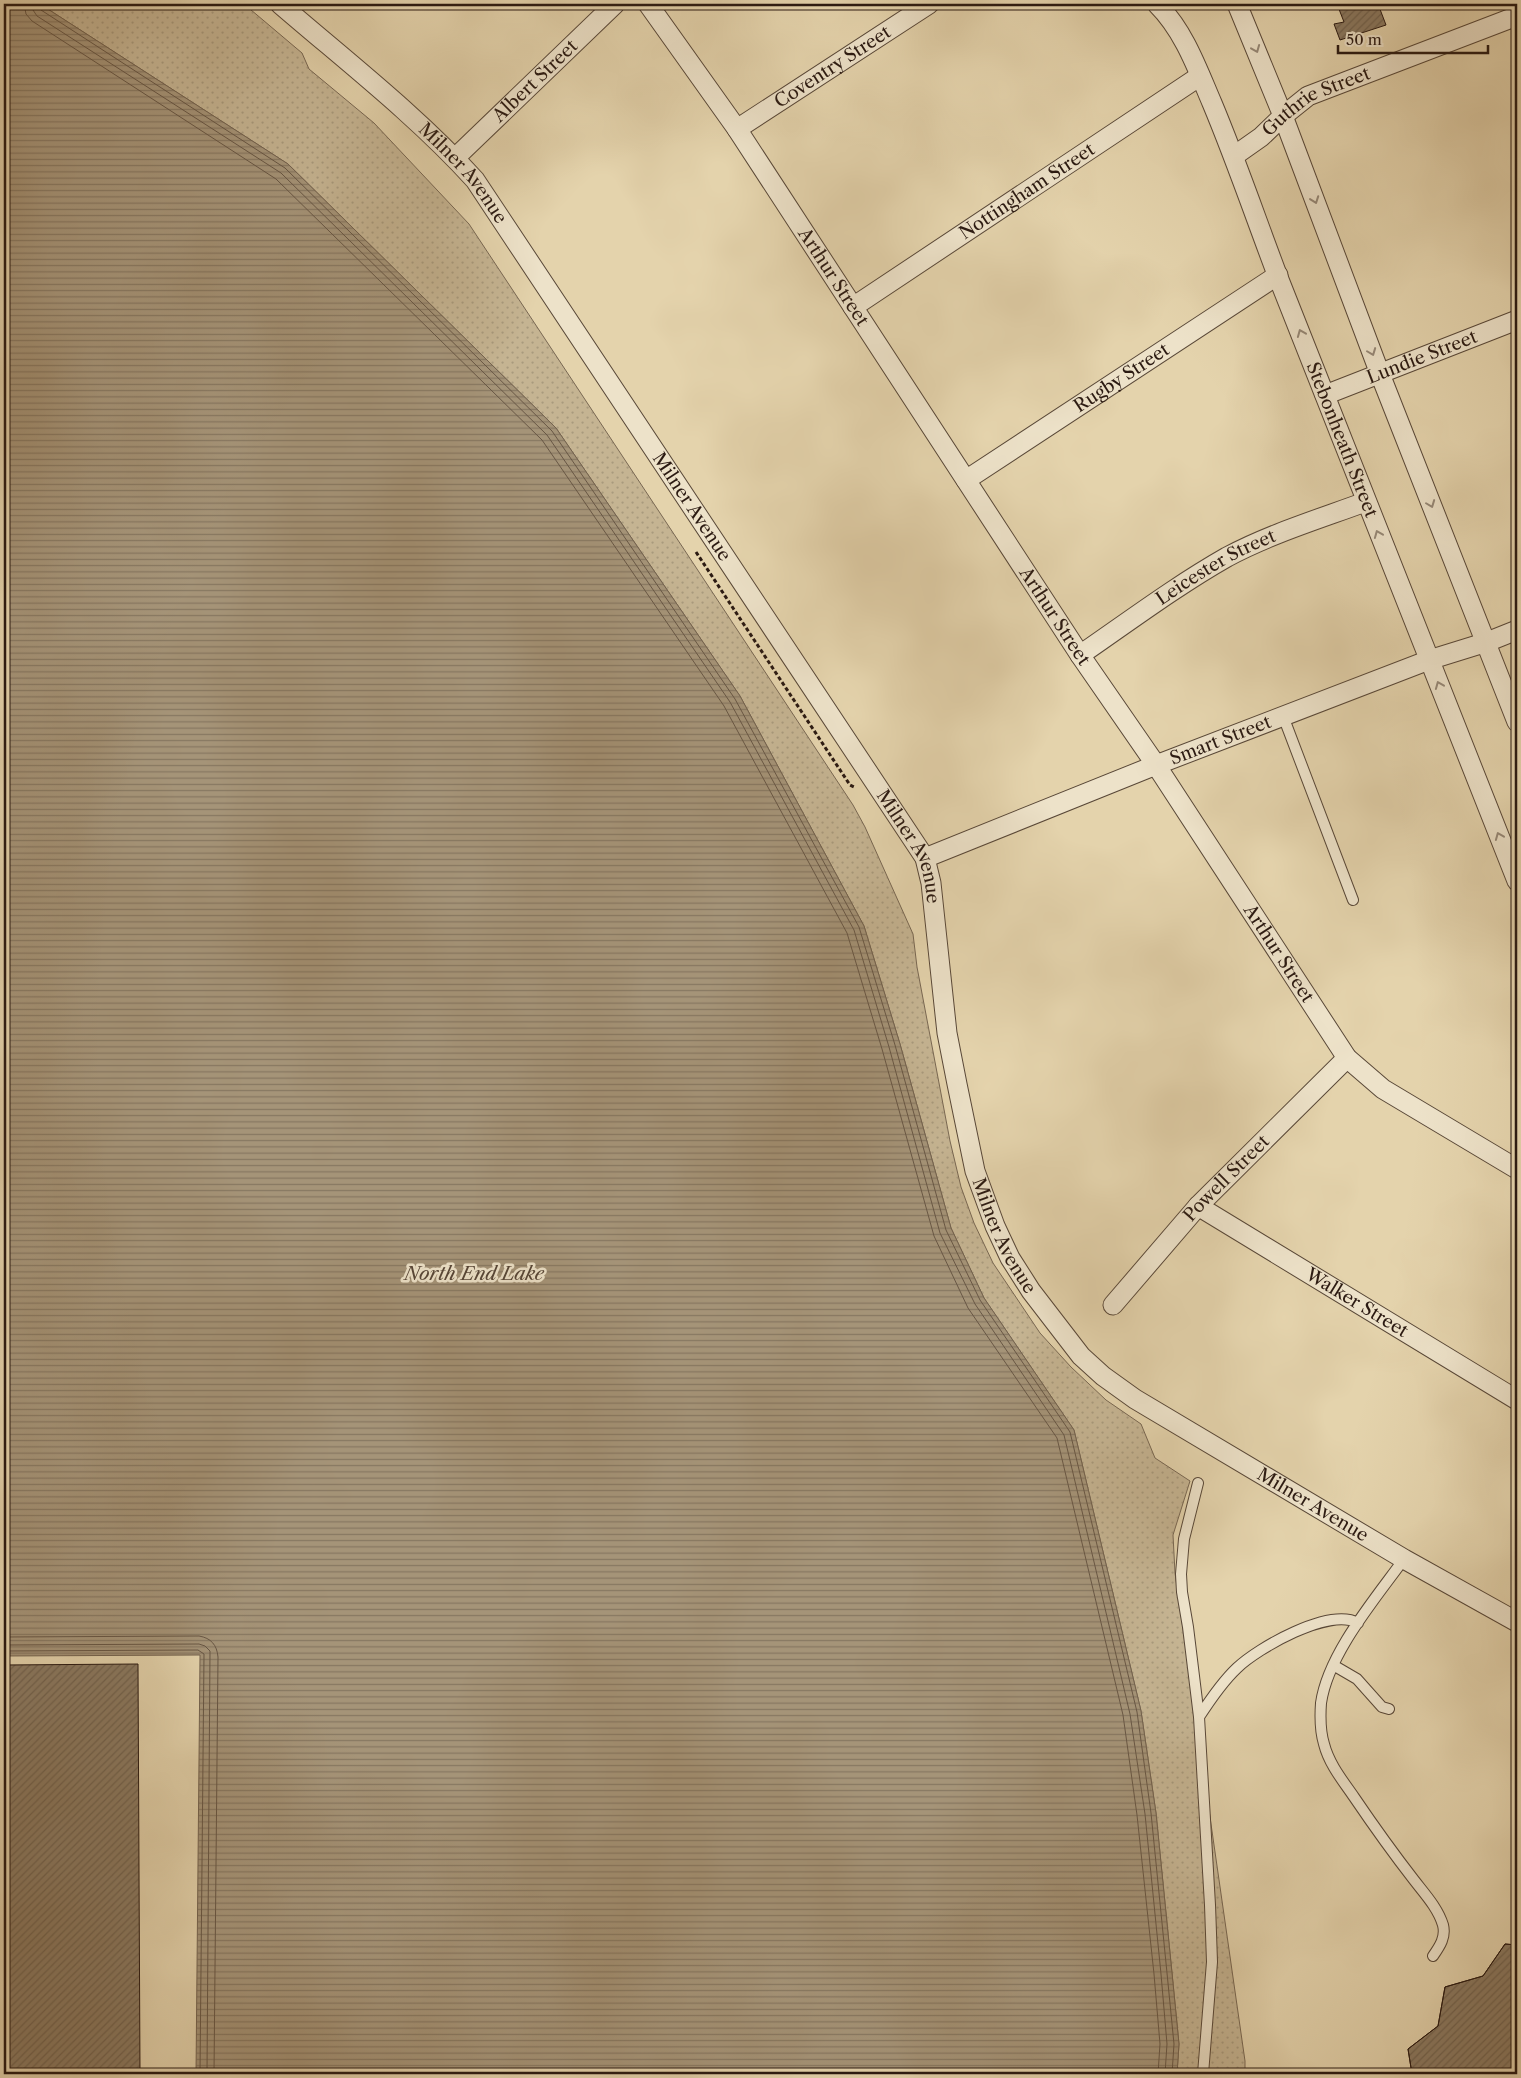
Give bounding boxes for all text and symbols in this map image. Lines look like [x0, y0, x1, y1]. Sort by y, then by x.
street label: Coventry Street [770, 21, 895, 113]
scale bar [1338, 22, 1488, 54]
text: 50 m [1346, 30, 1382, 49]
street label: Albert Street [487, 35, 583, 128]
one-way arrow [1250, 44, 1260, 53]
street label: Guthrie Street [1258, 62, 1374, 141]
street label: Milner Avenue [414, 118, 512, 228]
street label: Nottingham Street [955, 138, 1099, 244]
one-way arrow [1309, 195, 1319, 204]
street label: Arthur Street [793, 223, 874, 331]
street label: Lundie Street [1364, 325, 1481, 389]
one-way arrow [1297, 330, 1307, 338]
street label: Rugby Street [1070, 338, 1174, 417]
one-way arrow [1366, 347, 1376, 356]
street label: Stebonheath Street [1302, 359, 1383, 521]
street label: Milner Avenue [648, 448, 736, 565]
one-way arrow [1425, 499, 1435, 507]
street label: Leicester Street [1152, 525, 1279, 610]
one-way arrow [1374, 530, 1385, 539]
street label: Arthur Street [1014, 562, 1095, 670]
one-way arrow [1435, 681, 1445, 690]
street label: Smart Street [1167, 711, 1275, 770]
street label: Milner Avenue [872, 786, 944, 905]
one-way arrow [1495, 832, 1505, 841]
street label: Arthur Street [1238, 899, 1319, 1007]
street label: Powell Street [1179, 1130, 1274, 1226]
street label: Milner Avenue [967, 1175, 1041, 1298]
water label: North End Lake [402, 1262, 545, 1285]
street label: Walker Street [1301, 1263, 1413, 1342]
street label: Milner Avenue [1253, 1463, 1372, 1546]

